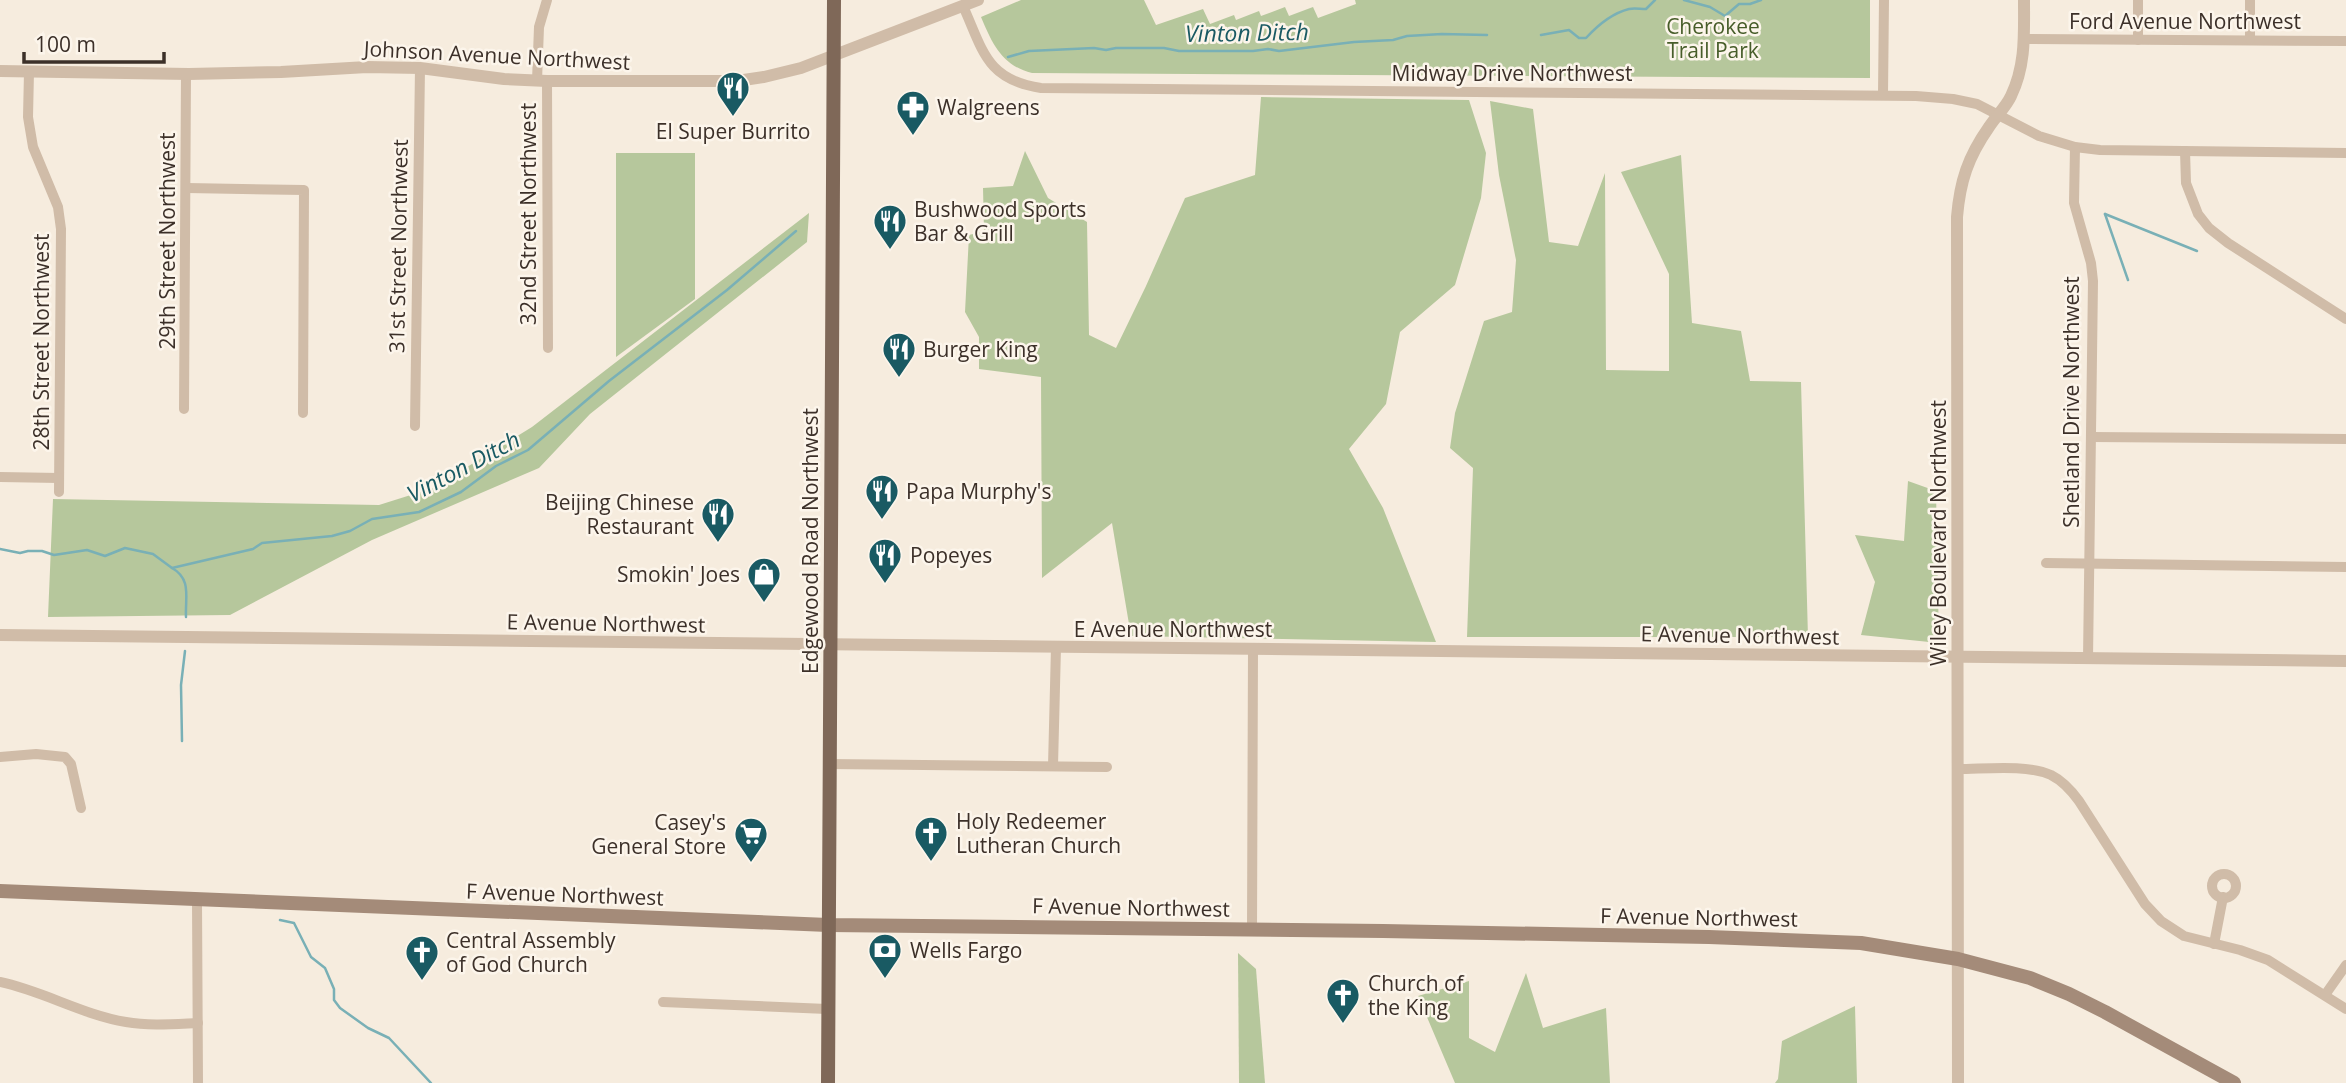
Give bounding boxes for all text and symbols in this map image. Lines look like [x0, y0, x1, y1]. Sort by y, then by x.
street label: Ford Avenue Northwest [2069, 7, 2301, 35]
park label: Cherokee Trail Park [1666, 12, 1760, 64]
water label: Vinton Ditch [1185, 15, 1309, 49]
scale bar [24, 21, 164, 65]
text: 100 m [35, 30, 96, 58]
street label: Johnson Avenue Northwest [361, 34, 631, 76]
street label: Midway Drive Northwest [1392, 59, 1632, 87]
restaurant icon: El Super Burrito [714, 69, 752, 118]
pharmacy icon: Walgreens [894, 88, 932, 137]
place label: Walgreens [937, 93, 1040, 121]
street label: 32nd Street Northwest [514, 103, 542, 325]
place label: El Super Burrito [656, 117, 810, 145]
street label: 29th Street Northwest [153, 133, 181, 349]
street label: 31st Street Northwest [382, 139, 414, 353]
place label: Bushwood Sports Bar & Grill [914, 195, 1086, 247]
restaurant icon: Bushwood Sports Bar & Grill [871, 202, 909, 251]
street label: 28th Street Northwest [27, 234, 55, 450]
street label: Shetland Drive Northwest [2057, 276, 2085, 528]
restaurant icon: Burger King [880, 330, 918, 379]
place label: Burger King [923, 335, 1038, 363]
street label: Wiley Boulevard Northwest [1924, 400, 1952, 666]
street label: Edgewood Road Northwest [796, 408, 824, 674]
water label: Vinton Ditch [401, 423, 525, 509]
restaurant icon: Papa Murphy's [863, 472, 901, 521]
place label: Papa Murphy's [906, 477, 1051, 505]
place label: Beijing Chinese Restaurant [545, 488, 694, 540]
restaurant icon: Beijing Chinese Restaurant [699, 495, 737, 544]
restaurant icon: Popeyes [866, 536, 904, 585]
place label: Popeyes [910, 541, 992, 569]
shop icon: Smokin' Joes [745, 555, 783, 604]
place label: Smokin' Joes [617, 560, 740, 588]
street label: E Avenue Northwest [506, 607, 706, 639]
street label: E Avenue Northwest [1074, 615, 1272, 643]
street label: E Avenue Northwest [1640, 619, 1840, 651]
place label: Holy Redeemer Lutheran Church [956, 807, 1121, 859]
place label: Casey's General Store [591, 808, 726, 860]
church icon: Holy Redeemer Lutheran Church [912, 814, 950, 863]
supermarket icon: Casey's General Store [732, 815, 770, 864]
street label: F Avenue Northwest [466, 877, 664, 911]
street label: F Avenue Northwest [1032, 891, 1230, 923]
street label: F Avenue Northwest [1600, 901, 1798, 933]
place label: Central Assembly of God Church [446, 926, 616, 978]
bank icon: Wells Fargo [866, 931, 904, 980]
church icon: Central Assembly of God Church [403, 933, 441, 982]
place label: Wells Fargo [910, 936, 1022, 964]
place label: Church of the King [1368, 969, 1466, 1021]
church icon: Church of the King [1324, 976, 1362, 1025]

